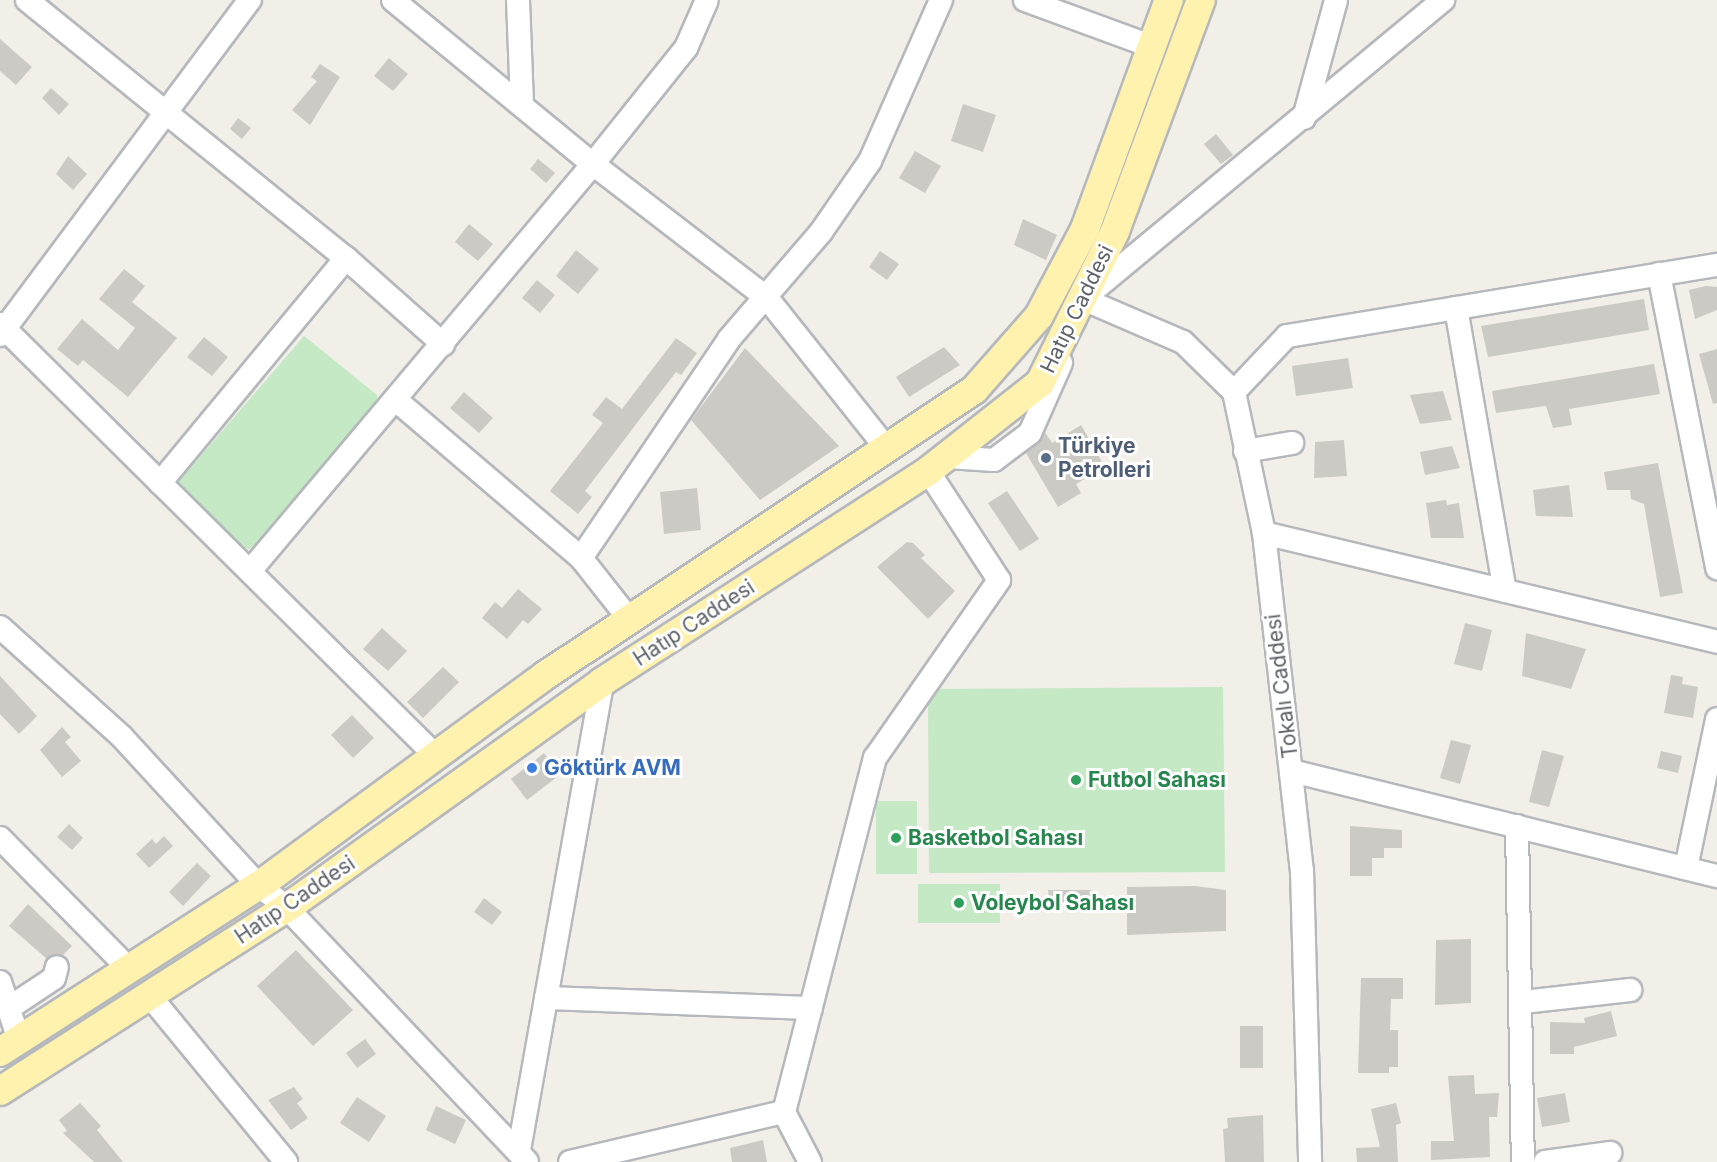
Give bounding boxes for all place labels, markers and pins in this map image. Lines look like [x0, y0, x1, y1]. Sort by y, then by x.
place label: Türkiye Petrolleri [1058, 433, 1151, 483]
marker: Türkiye Petrolleri [1039, 451, 1053, 465]
place label: Göktürk AVM [544, 755, 681, 781]
marker: Göktürk AVM [525, 761, 539, 775]
place label: Futbol Sahası [1088, 767, 1226, 793]
marker: Futbol Sahası [1069, 773, 1083, 787]
place label: Basketbol Sahası [908, 825, 1083, 851]
marker: Basketbol Sahası [889, 831, 903, 845]
place label: Voleybol Sahası [971, 890, 1134, 916]
marker: Voleybol Sahası [952, 896, 966, 910]

